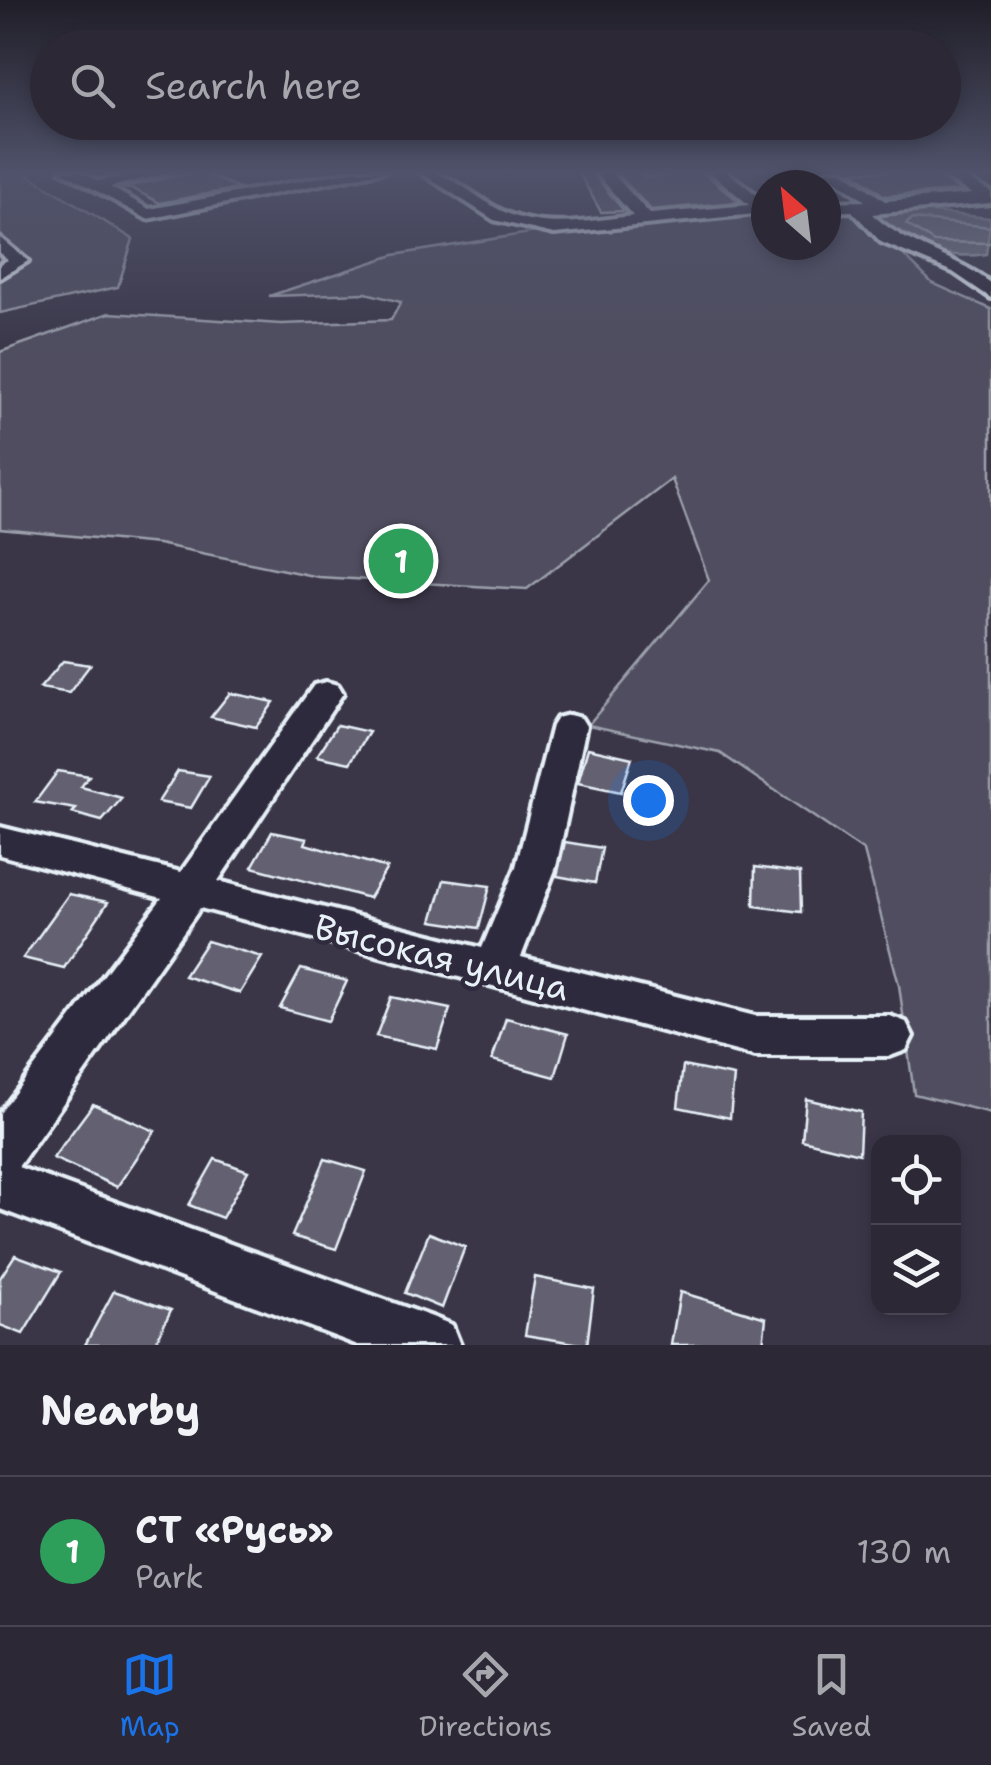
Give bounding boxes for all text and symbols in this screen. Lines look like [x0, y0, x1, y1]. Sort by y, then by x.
search box [30, 30, 961, 140]
icon: search [65, 58, 120, 113]
text: Search here [145, 60, 362, 111]
north arrow [751, 170, 841, 260]
pin: 1 [368, 524, 434, 598]
your location [623, 775, 674, 826]
street label: Высокая улица [310, 903, 574, 1011]
map controls [871, 1135, 961, 1315]
button: locate [871, 1135, 961, 1225]
button: layers [871, 1225, 961, 1315]
text: Nearby [40, 1382, 200, 1438]
text: СТ «Русь» [135, 1504, 334, 1555]
text: 1 [65, 1530, 80, 1573]
text: 130 m [856, 1530, 951, 1573]
text: Park [135, 1555, 204, 1598]
tab: Map [120, 1647, 180, 1745]
tab: Directions [419, 1647, 552, 1745]
tab: Saved [792, 1647, 871, 1745]

